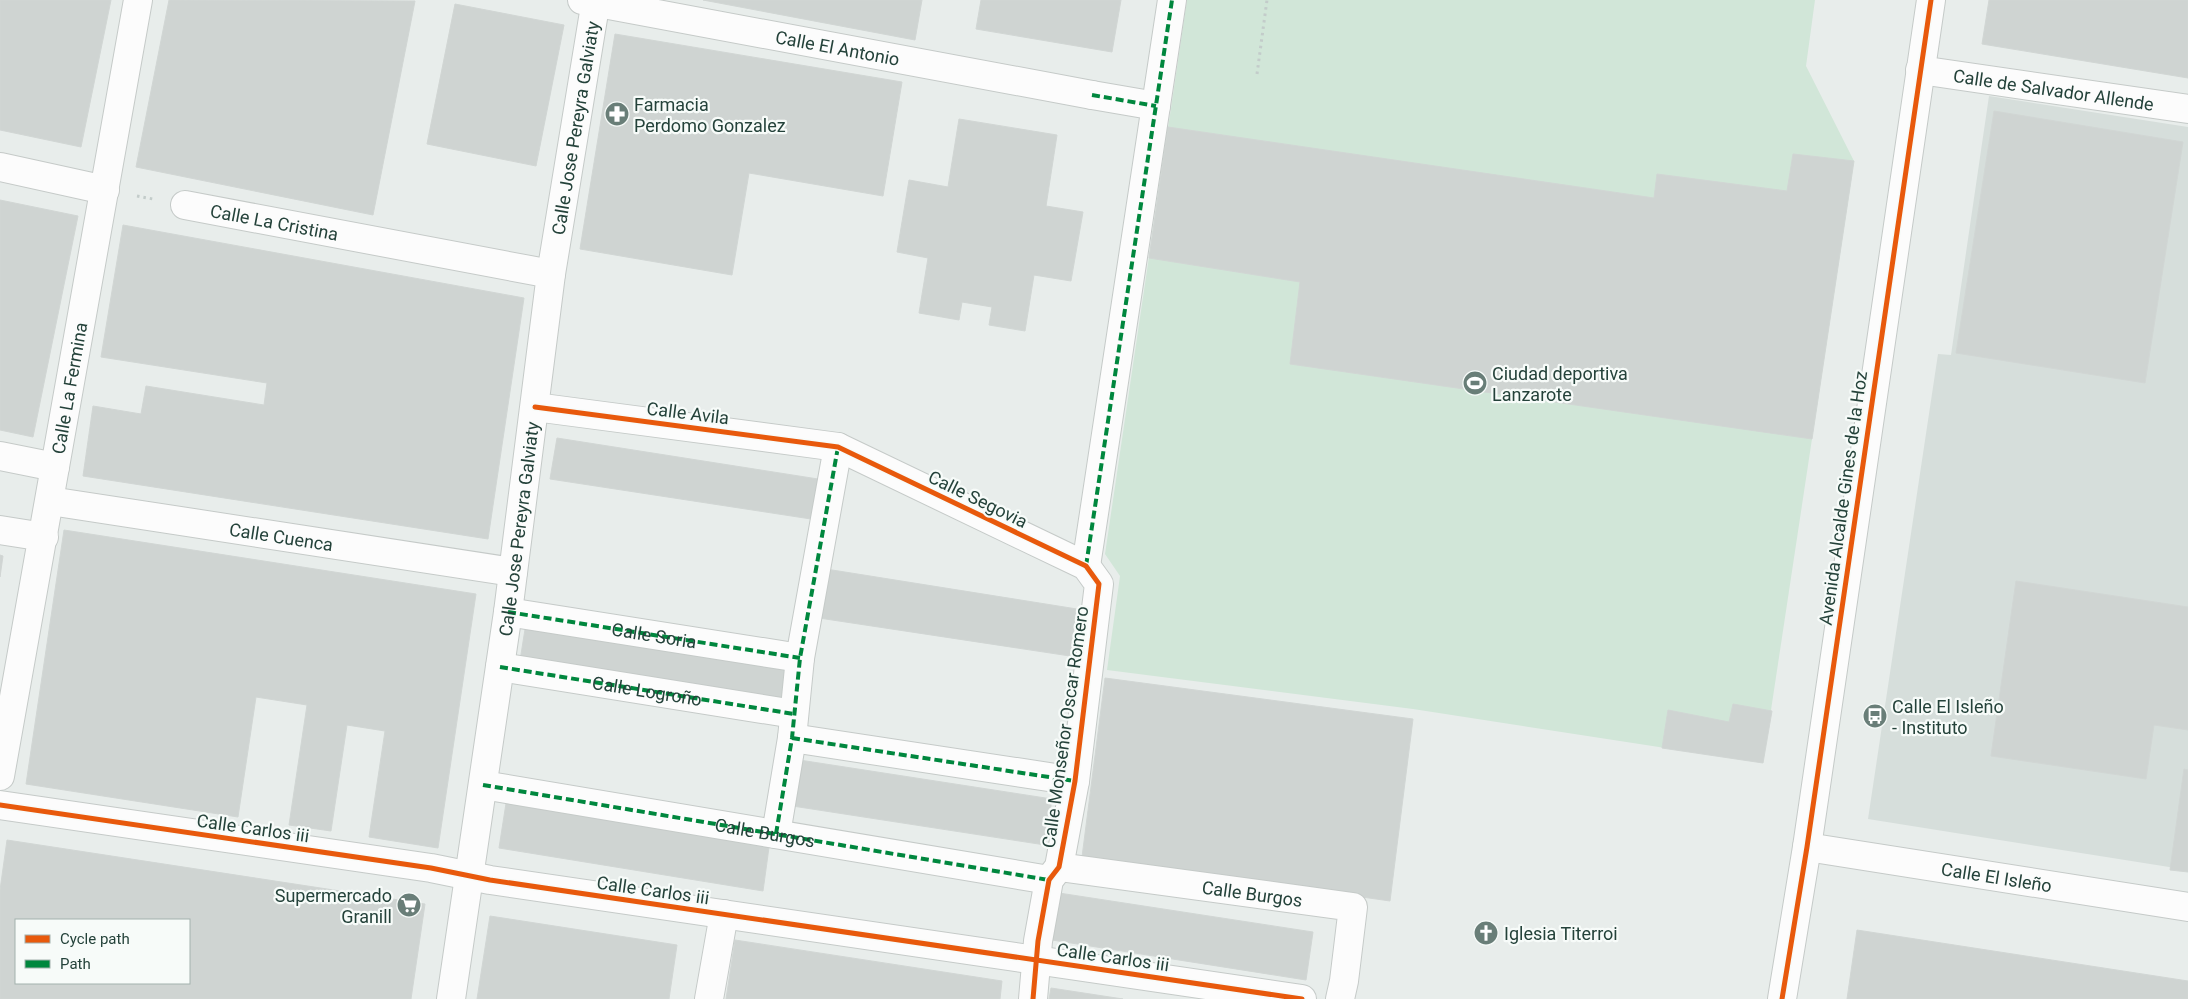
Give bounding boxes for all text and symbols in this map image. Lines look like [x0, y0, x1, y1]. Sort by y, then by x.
street label: Calle Jose Pereyra Galviaty [547, 19, 603, 236]
street label: Calle El Antonio [774, 26, 901, 69]
street label: Calle de Salvador Allende [1952, 64, 2155, 114]
place label: Farmacia Perdomo Gonzalez [634, 94, 786, 136]
pharmacy icon: Farmacia Perdomo Gonzalez [604, 101, 630, 127]
street label: Calle La Cristina [209, 200, 340, 244]
street label: Calle La Fermina [47, 320, 91, 456]
place label: Ciudad deportiva Lanzarote [1492, 363, 1628, 405]
street label: Avenida Alcalde Gines de la Hoz [1815, 369, 1871, 627]
sports icon: Ciudad deportiva Lanzarote [1462, 370, 1488, 396]
street label: Calle Avila [646, 398, 730, 428]
street label: Calle Jose Pereyra Galviaty [494, 420, 543, 638]
street label: Calle Segovia [925, 466, 1031, 532]
street label: Calle Cuenca [228, 518, 335, 555]
street label: Calle Monseñor Oscar Romero [1038, 605, 1092, 849]
street label: Calle Soria [610, 618, 698, 652]
street label: Calle Logroño [591, 671, 704, 710]
place label: Calle El Isleño - Instituto [1892, 696, 2004, 738]
bus stop icon: Calle El Isleño - Instituto [1862, 703, 1888, 729]
street label: Calle Carlos iii [195, 810, 311, 846]
street label: Calle Burgos [713, 814, 817, 851]
street label: Calle El Isleño [1940, 858, 2053, 896]
street label: Calle Carlos iii [595, 872, 711, 908]
street label: Calle Burgos [1201, 876, 1304, 911]
place label: Supermercado Granill [275, 885, 392, 927]
supermarket icon: Supermercado Granill [396, 892, 422, 918]
legend [15, 919, 190, 984]
church icon: Iglesia Titerroi [1473, 920, 1499, 946]
place label: Iglesia Titerroi [1504, 923, 1618, 944]
text: Cycle path [60, 930, 130, 948]
street label: Calle Carlos iii [1055, 939, 1171, 975]
text: Path [60, 955, 91, 973]

